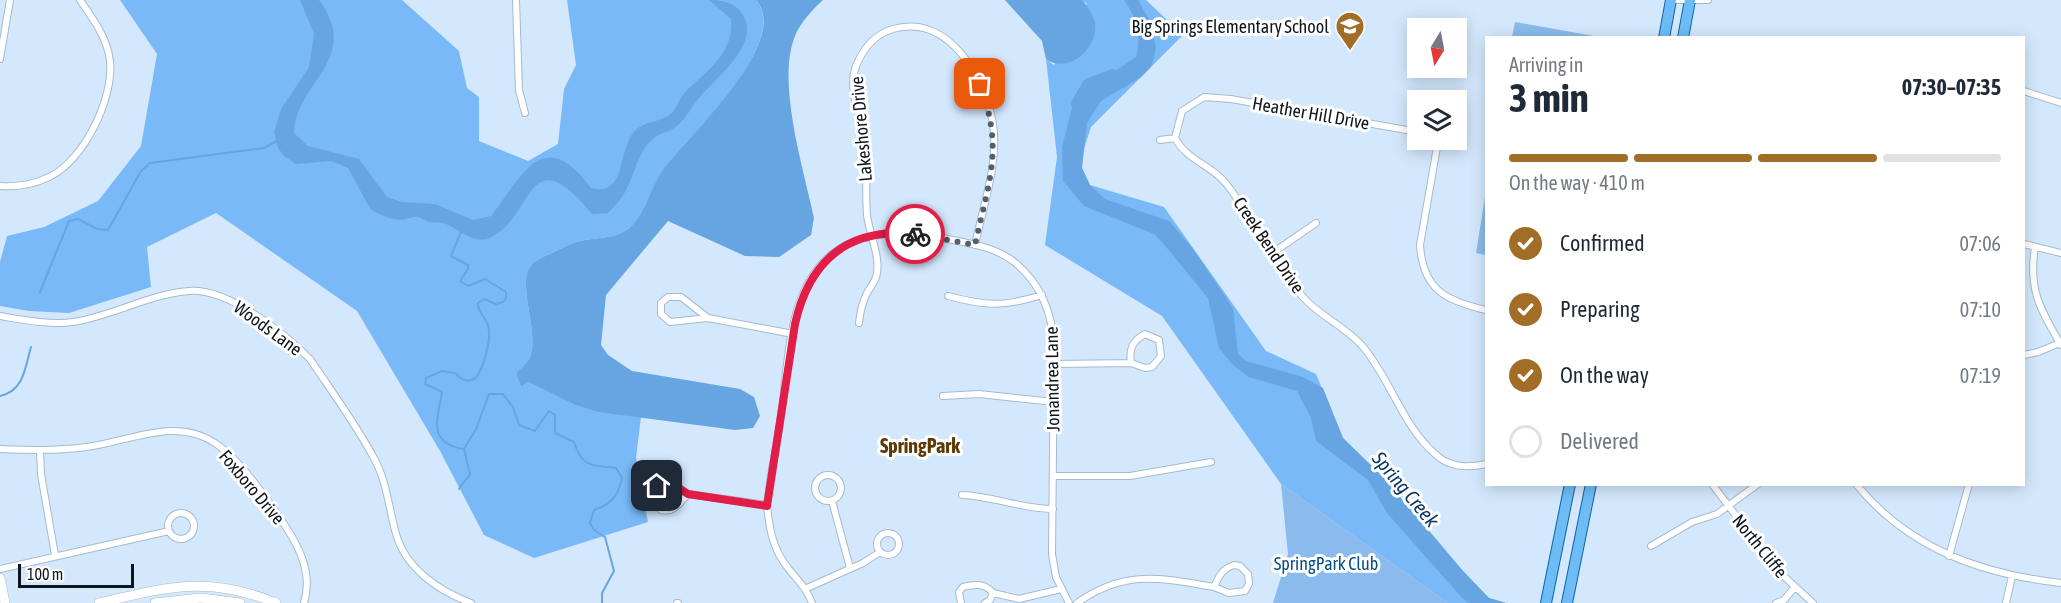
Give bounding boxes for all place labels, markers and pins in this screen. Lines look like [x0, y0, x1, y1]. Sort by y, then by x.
school or university icon: Big Springs Elementary School [1334, 10, 1366, 52]
place label: Big Springs Elementary School [1132, 16, 1329, 37]
pin [954, 58, 1005, 109]
pin [631, 460, 682, 511]

